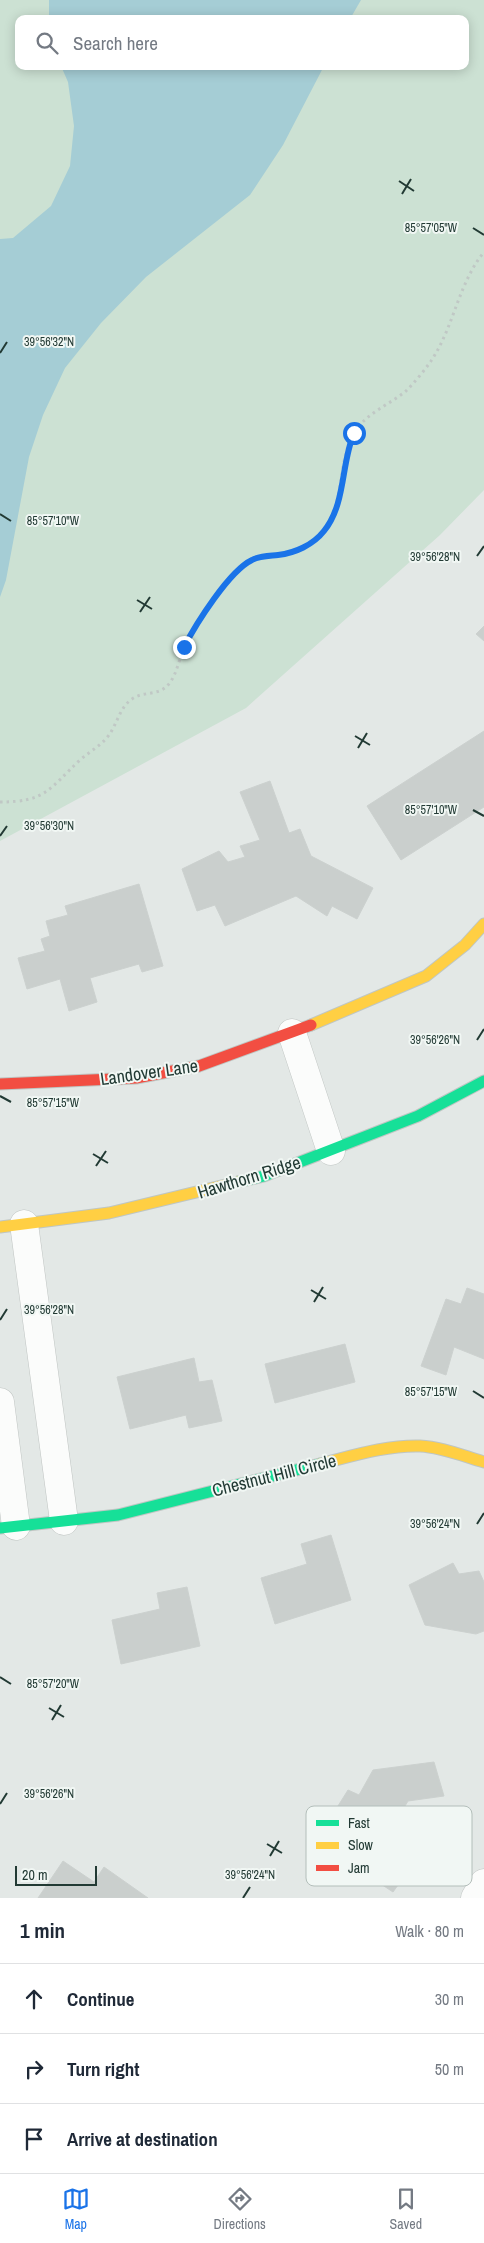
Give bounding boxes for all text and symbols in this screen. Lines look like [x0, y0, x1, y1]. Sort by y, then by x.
search box [15, 15, 469, 70]
icon: search [33, 29, 61, 57]
text: Search here [73, 30, 158, 56]
text: 85°57'05"W [405, 220, 458, 236]
text: 39°56'32"N [24, 334, 74, 350]
route start [343, 422, 366, 445]
text: 85°57'10"W [27, 513, 80, 529]
text: 39°56'28"N [410, 549, 460, 565]
route end [173, 636, 196, 659]
text: 85°57'10"W [405, 802, 458, 818]
text: 39°56'30"N [24, 818, 74, 834]
text: 39°56'26"N [410, 1032, 460, 1048]
street label: Landover Lane [98, 1053, 200, 1091]
text: 85°57'15"W [27, 1095, 80, 1111]
street label: Hawthorn Ridge [194, 1149, 304, 1205]
text: 39°56'28"N [24, 1302, 74, 1318]
text: 85°57'15"W [405, 1384, 458, 1400]
street label: Chestnut Hill Circle [209, 1447, 339, 1503]
text: 39°56'24"N [410, 1516, 460, 1532]
text: 85°57'20"W [27, 1676, 80, 1692]
text: 39°56'26"N [24, 1786, 74, 1802]
legend [306, 1806, 472, 1886]
text: Fast [348, 1814, 370, 1832]
text: Slow [348, 1836, 374, 1854]
text: Jam [348, 1859, 370, 1877]
scale bar [15, 1863, 98, 1886]
text: 20 m [22, 1866, 48, 1884]
text: 39°56'24"N [225, 1867, 275, 1883]
text: 1 min [20, 1916, 65, 1945]
text: Walk · 80 m [395, 1920, 464, 1942]
icon: ahead [20, 1985, 48, 2013]
text: Continue [67, 1986, 135, 2012]
text: 30 m [435, 1988, 464, 2010]
icon: right [20, 2055, 48, 2083]
text: Turn right [67, 2056, 139, 2082]
text: 50 m [435, 2058, 464, 2080]
icon: arrive [20, 2125, 48, 2153]
text: Arrive at destination [67, 2126, 218, 2152]
tab: Map [62, 2185, 90, 2233]
tab: Directions [214, 2185, 266, 2233]
tab: Saved [390, 2185, 422, 2233]

